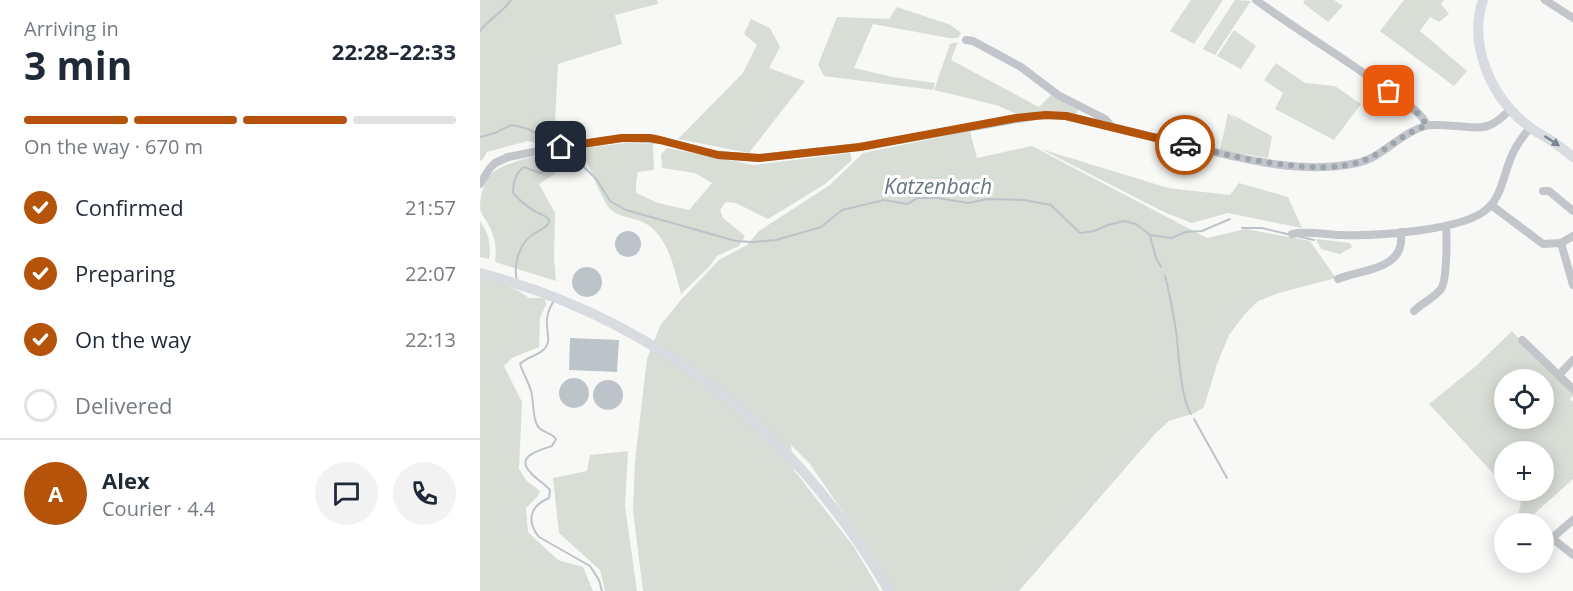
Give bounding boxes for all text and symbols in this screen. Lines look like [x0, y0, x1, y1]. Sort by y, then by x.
text: Arriving in [24, 15, 119, 42]
text: 22:28–22:33 [332, 36, 456, 66]
text: 3 min [24, 38, 132, 91]
pin [1363, 65, 1414, 116]
icon: bag [1372, 74, 1405, 107]
courier [1155, 115, 1215, 175]
pin [535, 121, 586, 172]
icon: car [1169, 129, 1202, 162]
icon: home [544, 130, 577, 163]
text: On the way · 670 m [24, 133, 203, 160]
one-way arrow [1544, 136, 1560, 147]
water label: Katzenbach [884, 172, 992, 200]
icon: check [24, 191, 57, 224]
text: Confirmed [75, 192, 184, 222]
text: 21:57 [405, 194, 456, 221]
icon: check [24, 257, 57, 290]
text: Preparing [75, 258, 175, 288]
text: 22:07 [405, 260, 456, 287]
icon: check [24, 323, 57, 356]
text: On the way [75, 324, 191, 354]
text: 22:13 [405, 326, 456, 353]
map controls [1494, 369, 1554, 573]
button: locate [1494, 369, 1554, 429]
text: Delivered [75, 390, 173, 420]
button: + [1494, 441, 1554, 501]
button: chat [315, 462, 378, 525]
button: phone [393, 462, 456, 525]
text: Alex [102, 465, 150, 495]
text: A [48, 478, 63, 508]
text: Courier · 4.4 [102, 495, 215, 522]
button: − [1494, 513, 1554, 573]

